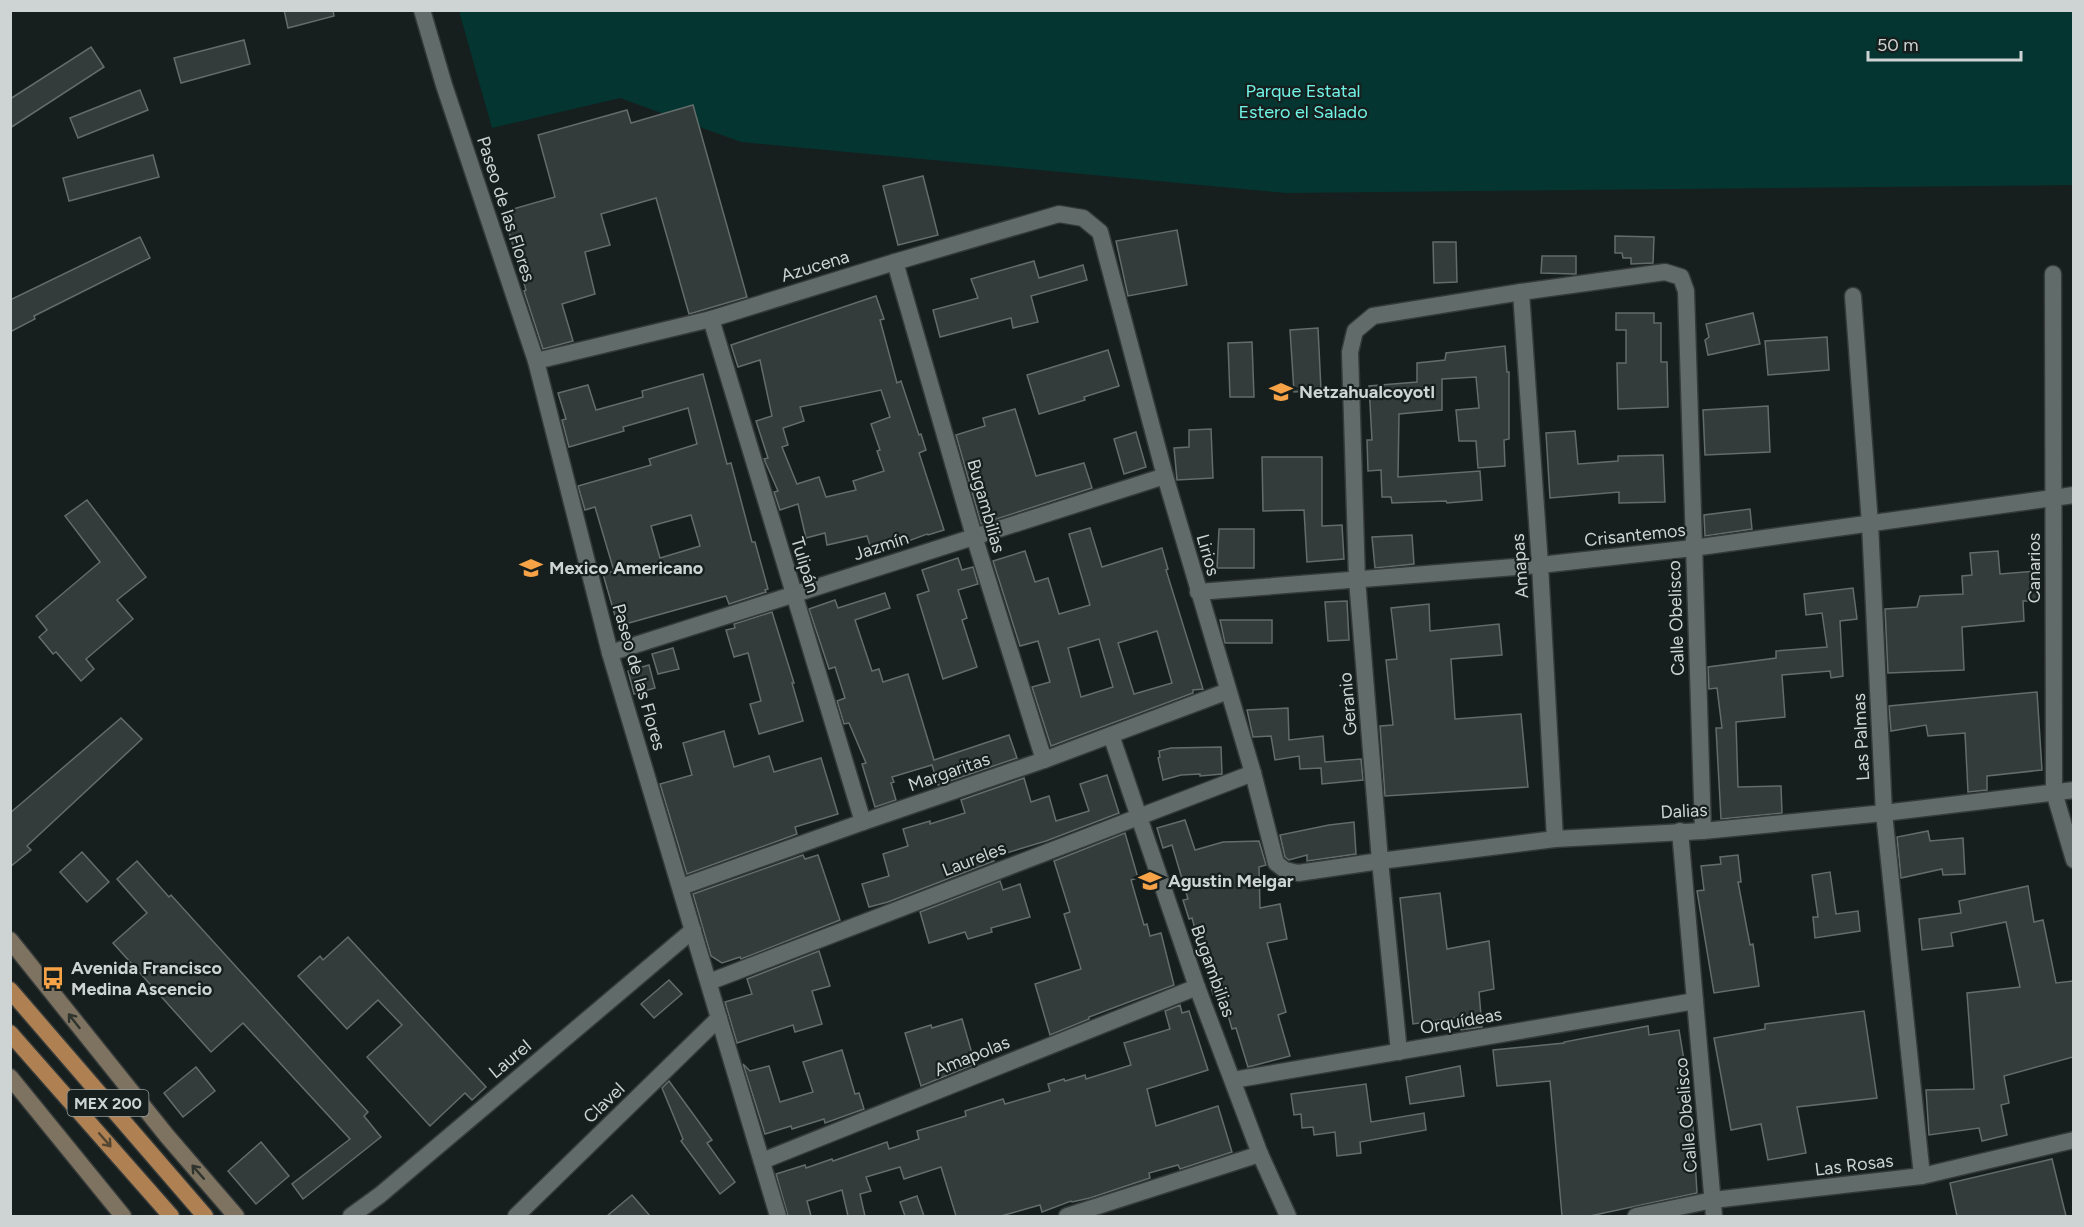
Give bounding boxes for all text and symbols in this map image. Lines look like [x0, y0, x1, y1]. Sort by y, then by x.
scale bar [1868, 24, 2021, 62]
text: 50 m [1877, 34, 1919, 56]
park label: Parque Estatal Estero el Salado [1238, 80, 1368, 123]
street label: Paseo de las Flores [472, 133, 540, 285]
street label: Azucena [778, 245, 852, 287]
school or university icon: Netzahualcoyotl [1268, 379, 1294, 405]
place label: Netzahualcoyotl [1299, 381, 1435, 403]
street label: Bugambilias [962, 457, 1010, 555]
street label: Crisantemos [1583, 519, 1687, 551]
street label: Jazmín [851, 527, 911, 565]
street label: Lirios [1192, 531, 1224, 579]
street label: Amapas [1507, 533, 1533, 599]
street label: Canarios [2023, 533, 2045, 603]
street label: Tulipán [786, 534, 824, 596]
school or university icon: Mexico Americano [518, 555, 544, 581]
place label: Mexico Americano [549, 557, 703, 579]
street label: Calle Obelisco [1663, 560, 1689, 676]
street label: Paseo de las Flores [608, 601, 670, 753]
street label: Geranio [1334, 671, 1362, 737]
street label: Las Palmas [1848, 693, 1874, 781]
street label: Margaritas [905, 748, 993, 796]
street label: Dalias [1660, 799, 1708, 823]
street label: Laureles [939, 837, 1009, 881]
school or university icon: Agustin Melgar [1137, 868, 1163, 894]
place label: Agustin Melgar [1168, 870, 1294, 892]
street label: Bugambilias [1186, 922, 1240, 1020]
place label: Avenida Francisco Medina Ascencio [71, 957, 222, 1000]
bus stop icon: Avenida Francisco Medina Ascencio [40, 965, 66, 991]
street label: Orquídeas [1418, 1003, 1504, 1039]
one-way arrow [68, 1014, 81, 1030]
street label: Amapolas [931, 1031, 1013, 1081]
street label: Laurel [484, 1035, 536, 1083]
street label: Calle Obelisco [1670, 1057, 1702, 1173]
street label: Clavel [579, 1078, 629, 1128]
road number: MEX 200 [68, 1090, 148, 1116]
one-way arrow [98, 1132, 112, 1147]
street label: Las Rosas [1813, 1149, 1895, 1181]
one-way arrow [191, 1165, 205, 1180]

